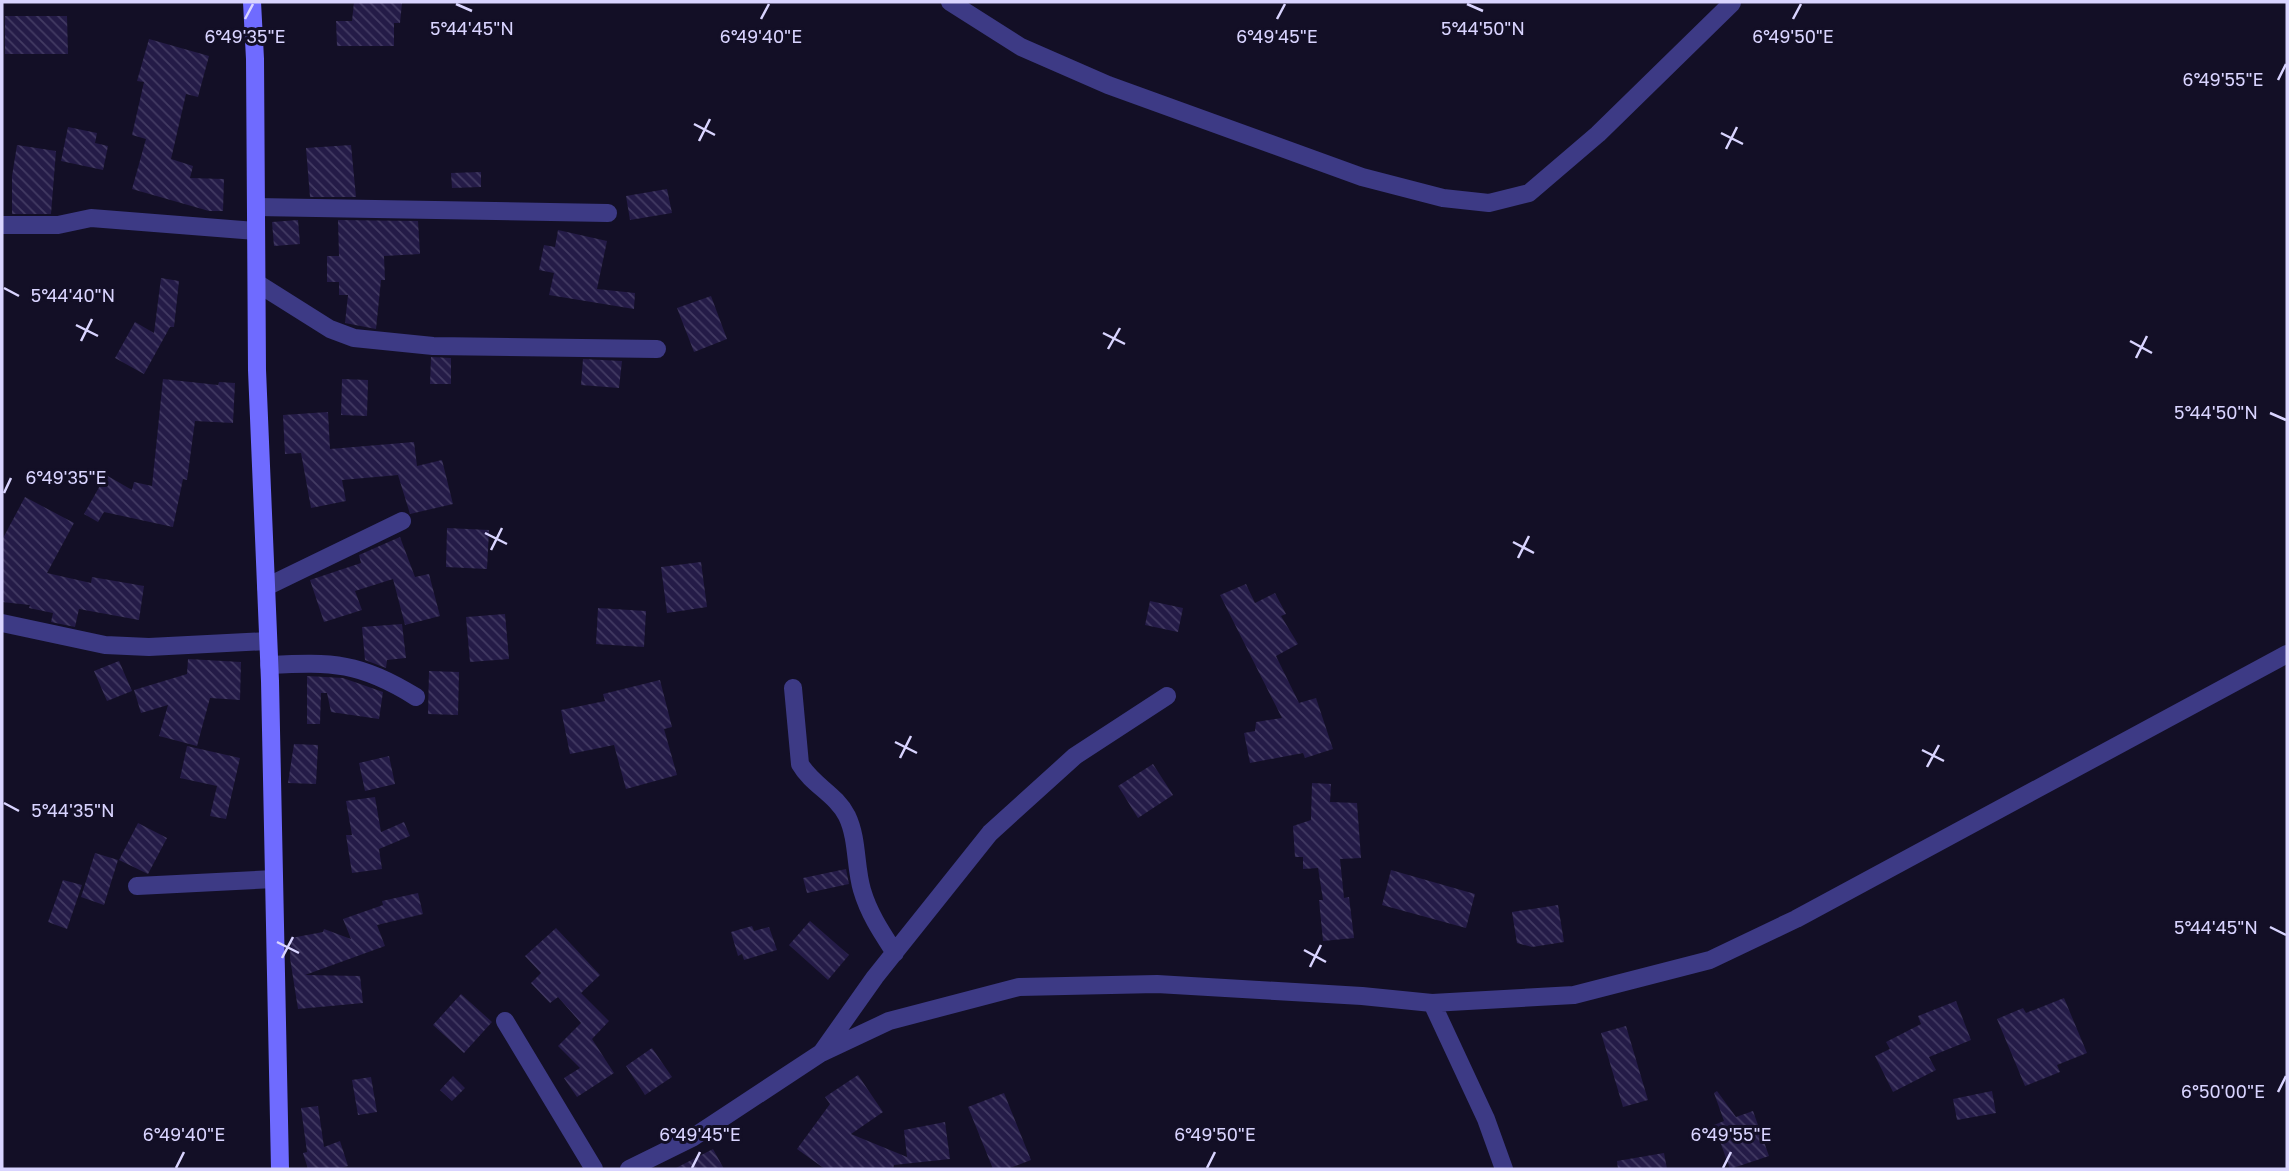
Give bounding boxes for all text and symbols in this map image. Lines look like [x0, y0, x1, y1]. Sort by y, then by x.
text: 5°44'45"N [430, 17, 514, 39]
text: 5°44'50"N [1441, 17, 1525, 39]
text: 6°49'35"E [204, 25, 286, 47]
text: 6°49'40"E [720, 25, 802, 47]
text: 6°49'45"E [1236, 25, 1318, 47]
text: 6°49'50"E [1752, 25, 1834, 47]
text: 6°49'55"E [2183, 68, 2264, 90]
text: 5°44'40"N [31, 284, 115, 306]
text: 5°44'50"N [2174, 401, 2258, 423]
text: 6°49'35"E [25, 466, 107, 488]
text: 5°44'35"N [31, 799, 115, 821]
text: 5°44'45"N [2174, 916, 2258, 938]
text: 6°50'00"E [2181, 1080, 2265, 1102]
text: 6°49'40"E [143, 1123, 225, 1145]
text: 6°49'45"E [659, 1123, 741, 1145]
text: 6°49'50"E [1174, 1123, 1256, 1145]
text: 6°49'55"E [1691, 1123, 1772, 1145]

